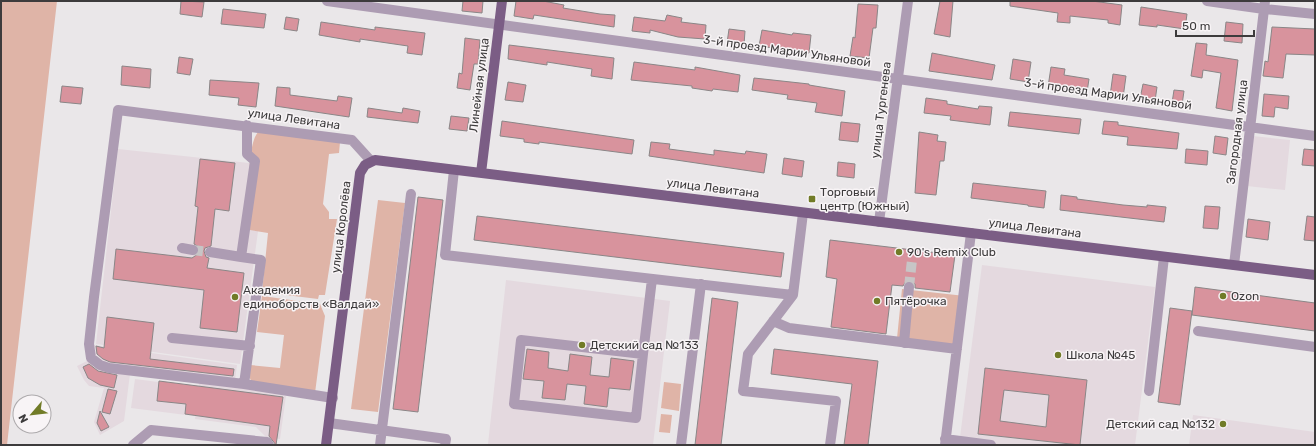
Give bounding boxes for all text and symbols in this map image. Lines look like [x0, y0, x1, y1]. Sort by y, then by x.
scale bar [1176, 12, 1254, 38]
text: 50 m [1182, 19, 1210, 33]
street label: 3-й проезд Марии Ульяновой [702, 32, 872, 70]
street label: Линейная улица [466, 37, 492, 133]
street label: улица Тургенева [868, 61, 894, 159]
street label: 3-й проезд Марии Ульяновой [1023, 75, 1193, 113]
street label: Загородная улица [1224, 79, 1250, 185]
street label: улица Левитана [247, 106, 341, 132]
street label: улица Левитана [666, 175, 760, 201]
street label: улица Королёва [328, 180, 354, 274]
place label: Торговый центр (Южный) [820, 185, 909, 213]
marker: Торговый центр (Южный) [807, 194, 817, 204]
street label: улица Левитана [988, 215, 1082, 241]
place label: 90's Remix Club [907, 245, 996, 259]
marker: 90's Remix Club [894, 247, 904, 257]
place label: Академия единоборств «Валдай» [243, 283, 379, 311]
place label: Ozon [1231, 289, 1259, 303]
marker: Ozon [1218, 291, 1228, 301]
marker: Академия единоборств «Валдай» [230, 292, 240, 302]
place label: Пятёрочка [885, 294, 947, 308]
marker: Пятёрочка [872, 296, 882, 306]
place label: Детский сад №133 [590, 338, 699, 352]
marker: Детский сад №133 [577, 340, 587, 350]
place label: Школа №45 [1066, 348, 1135, 362]
marker: Школа №45 [1053, 350, 1063, 360]
north arrow [12, 394, 52, 434]
text: N [16, 412, 31, 425]
place label: Детский сад №132 [1106, 417, 1215, 431]
marker: Детский сад №132 [1218, 419, 1228, 429]

